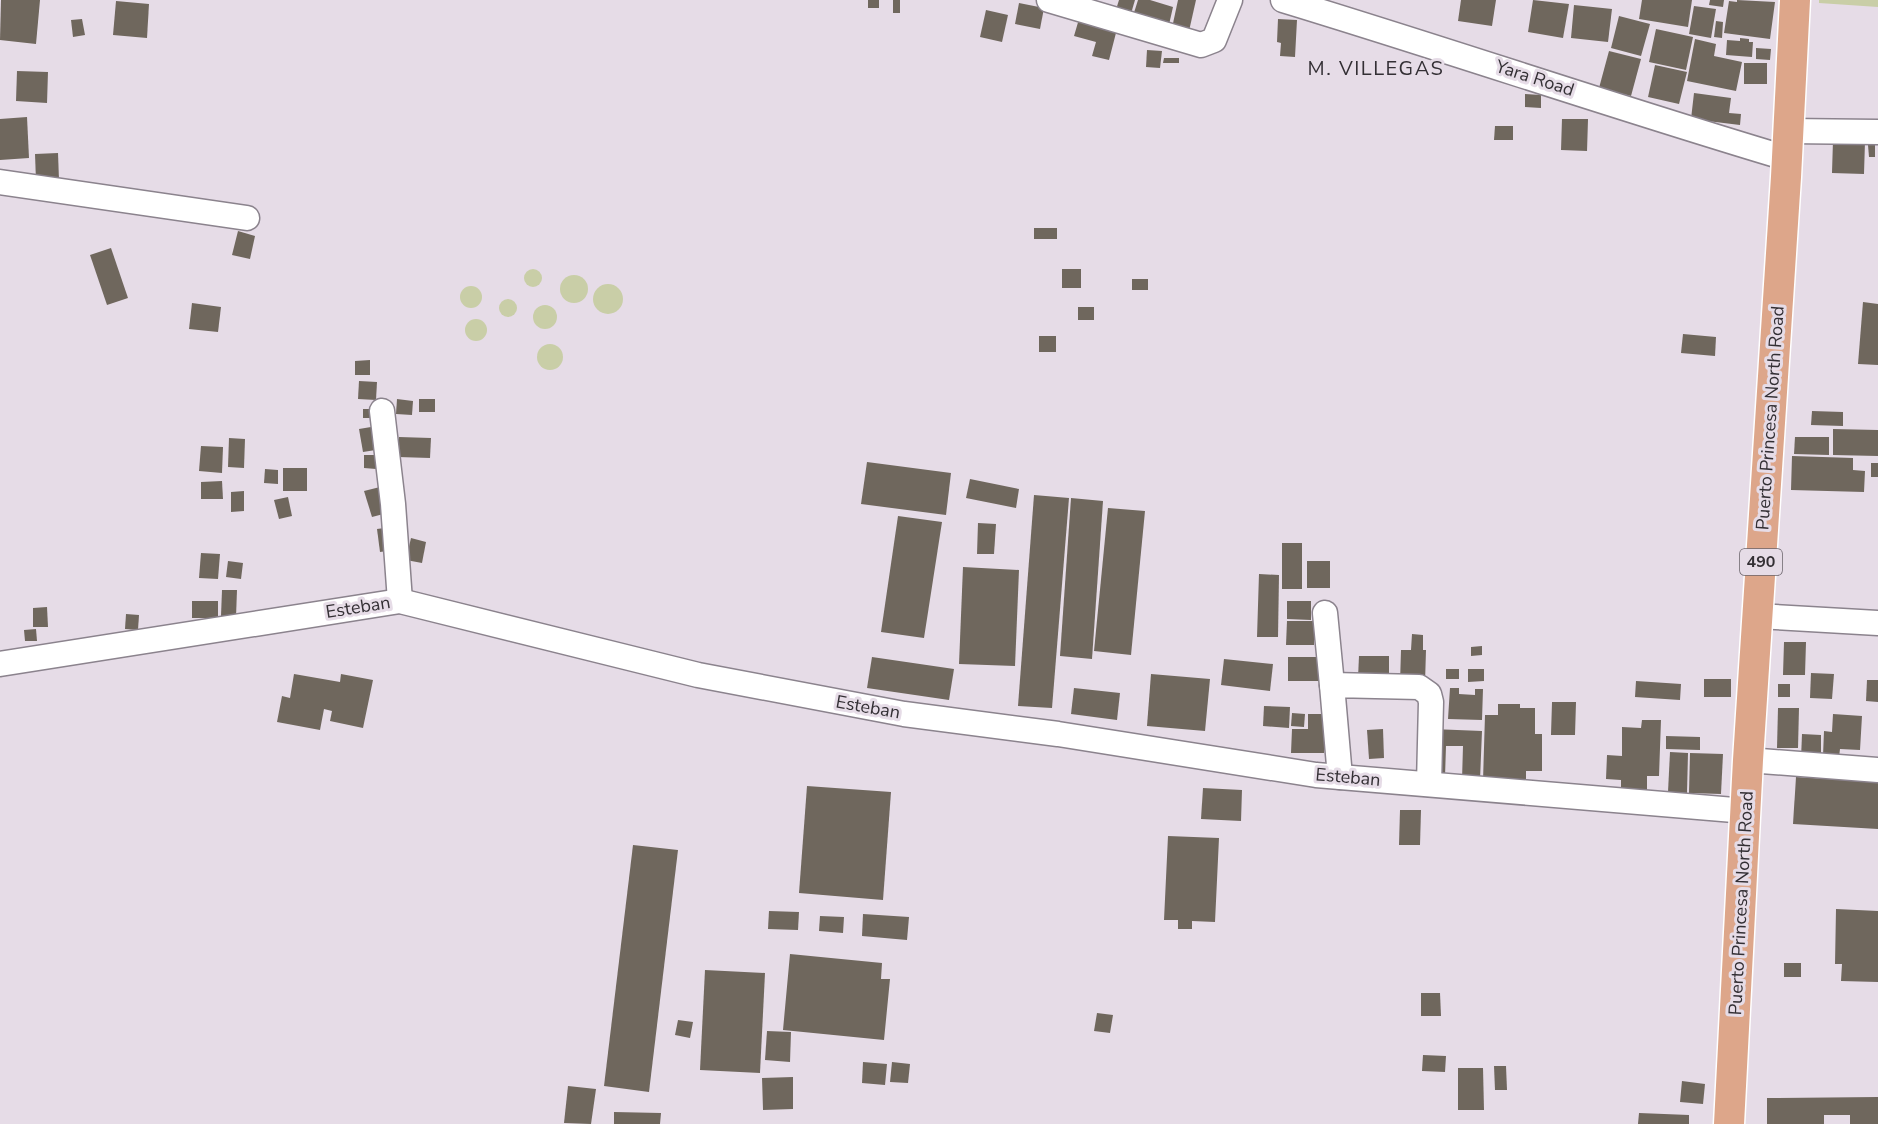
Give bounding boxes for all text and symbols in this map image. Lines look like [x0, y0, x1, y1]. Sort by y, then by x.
street label: Yara Road [1492, 54, 1577, 102]
district label: M. VILLEGAS [1308, 55, 1444, 82]
street label: Puerto Princesa North Road [1750, 305, 1790, 531]
road number: 490 [1740, 549, 1782, 575]
street label: Esteban [324, 590, 392, 624]
street label: Esteban [834, 690, 902, 724]
street label: Esteban [1315, 762, 1381, 792]
street label: Puerto Princesa North Road [1723, 790, 1759, 1016]

